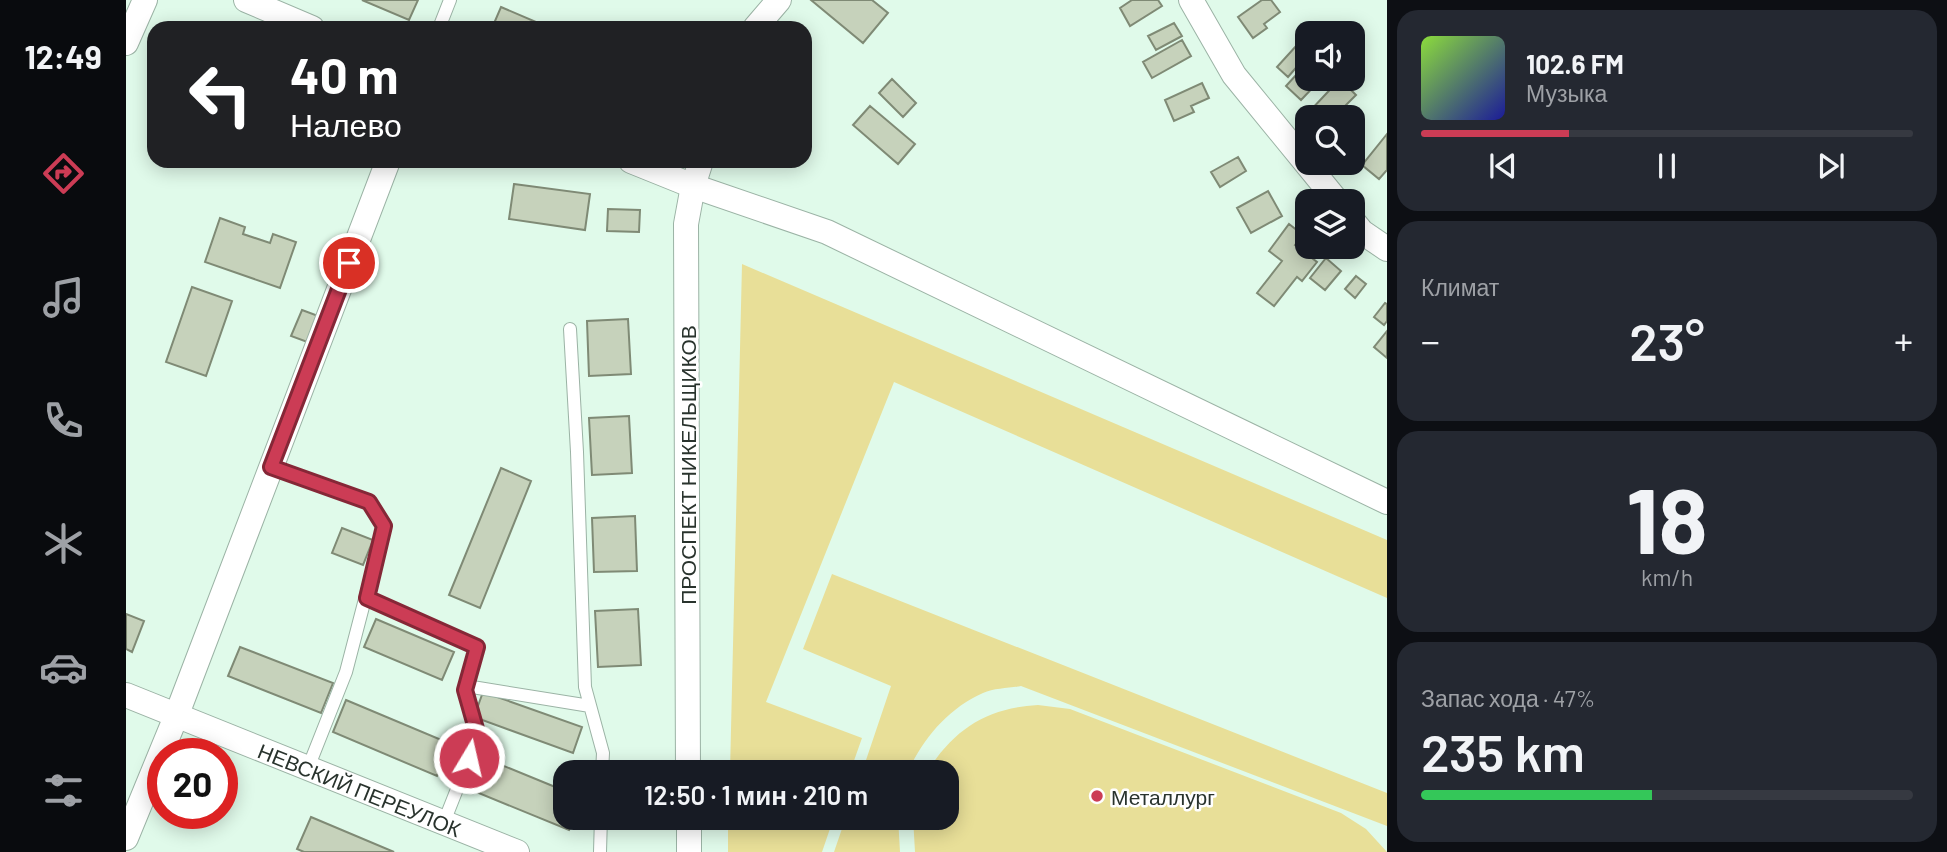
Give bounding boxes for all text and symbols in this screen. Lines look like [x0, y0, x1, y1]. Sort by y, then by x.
map controls [1295, 21, 1365, 259]
button: sound [1295, 21, 1365, 91]
text: 12:49 [24, 37, 102, 75]
text: 40 m [290, 45, 398, 104]
text: 102.6 FM [1526, 48, 1624, 79]
icon: left [175, 49, 266, 140]
text: Музыка [1526, 79, 1607, 107]
text: Налево [290, 105, 402, 143]
button: search [1295, 105, 1365, 175]
icon: previous [1484, 147, 1522, 185]
icon: pause [1648, 147, 1686, 185]
icon: next [1812, 147, 1850, 185]
icon: directions [39, 149, 88, 198]
button: layers [1295, 189, 1365, 259]
pin [319, 233, 379, 293]
icon: arrive [330, 244, 368, 282]
icon: music [39, 273, 88, 322]
text: Климат [1421, 273, 1499, 301]
text: 23° [1629, 309, 1705, 371]
text: − [1421, 317, 1440, 363]
text: + [1894, 317, 1913, 363]
street label: ПРОСПЕКТ НИКЕЛЬЩИКОВ [675, 325, 700, 605]
icon: phone [39, 396, 88, 445]
text: 18 [1626, 463, 1708, 572]
icon: climate [39, 519, 88, 568]
text: km/h [1641, 563, 1693, 591]
icon: car [39, 643, 88, 692]
text: Запас хода · 47% [1421, 684, 1595, 712]
text: 235 km [1421, 720, 1585, 782]
position arrow [432, 721, 506, 795]
street label: НЕВСКИЙ ПЕРЕУЛОК [255, 737, 466, 841]
speed limit sign: 20 [147, 738, 238, 829]
icon: filters [39, 766, 88, 815]
text: 12:50 · 1 мин · 210 m [644, 779, 868, 810]
place label: Металлург [1111, 784, 1215, 809]
marker: Металлург [1089, 788, 1105, 804]

